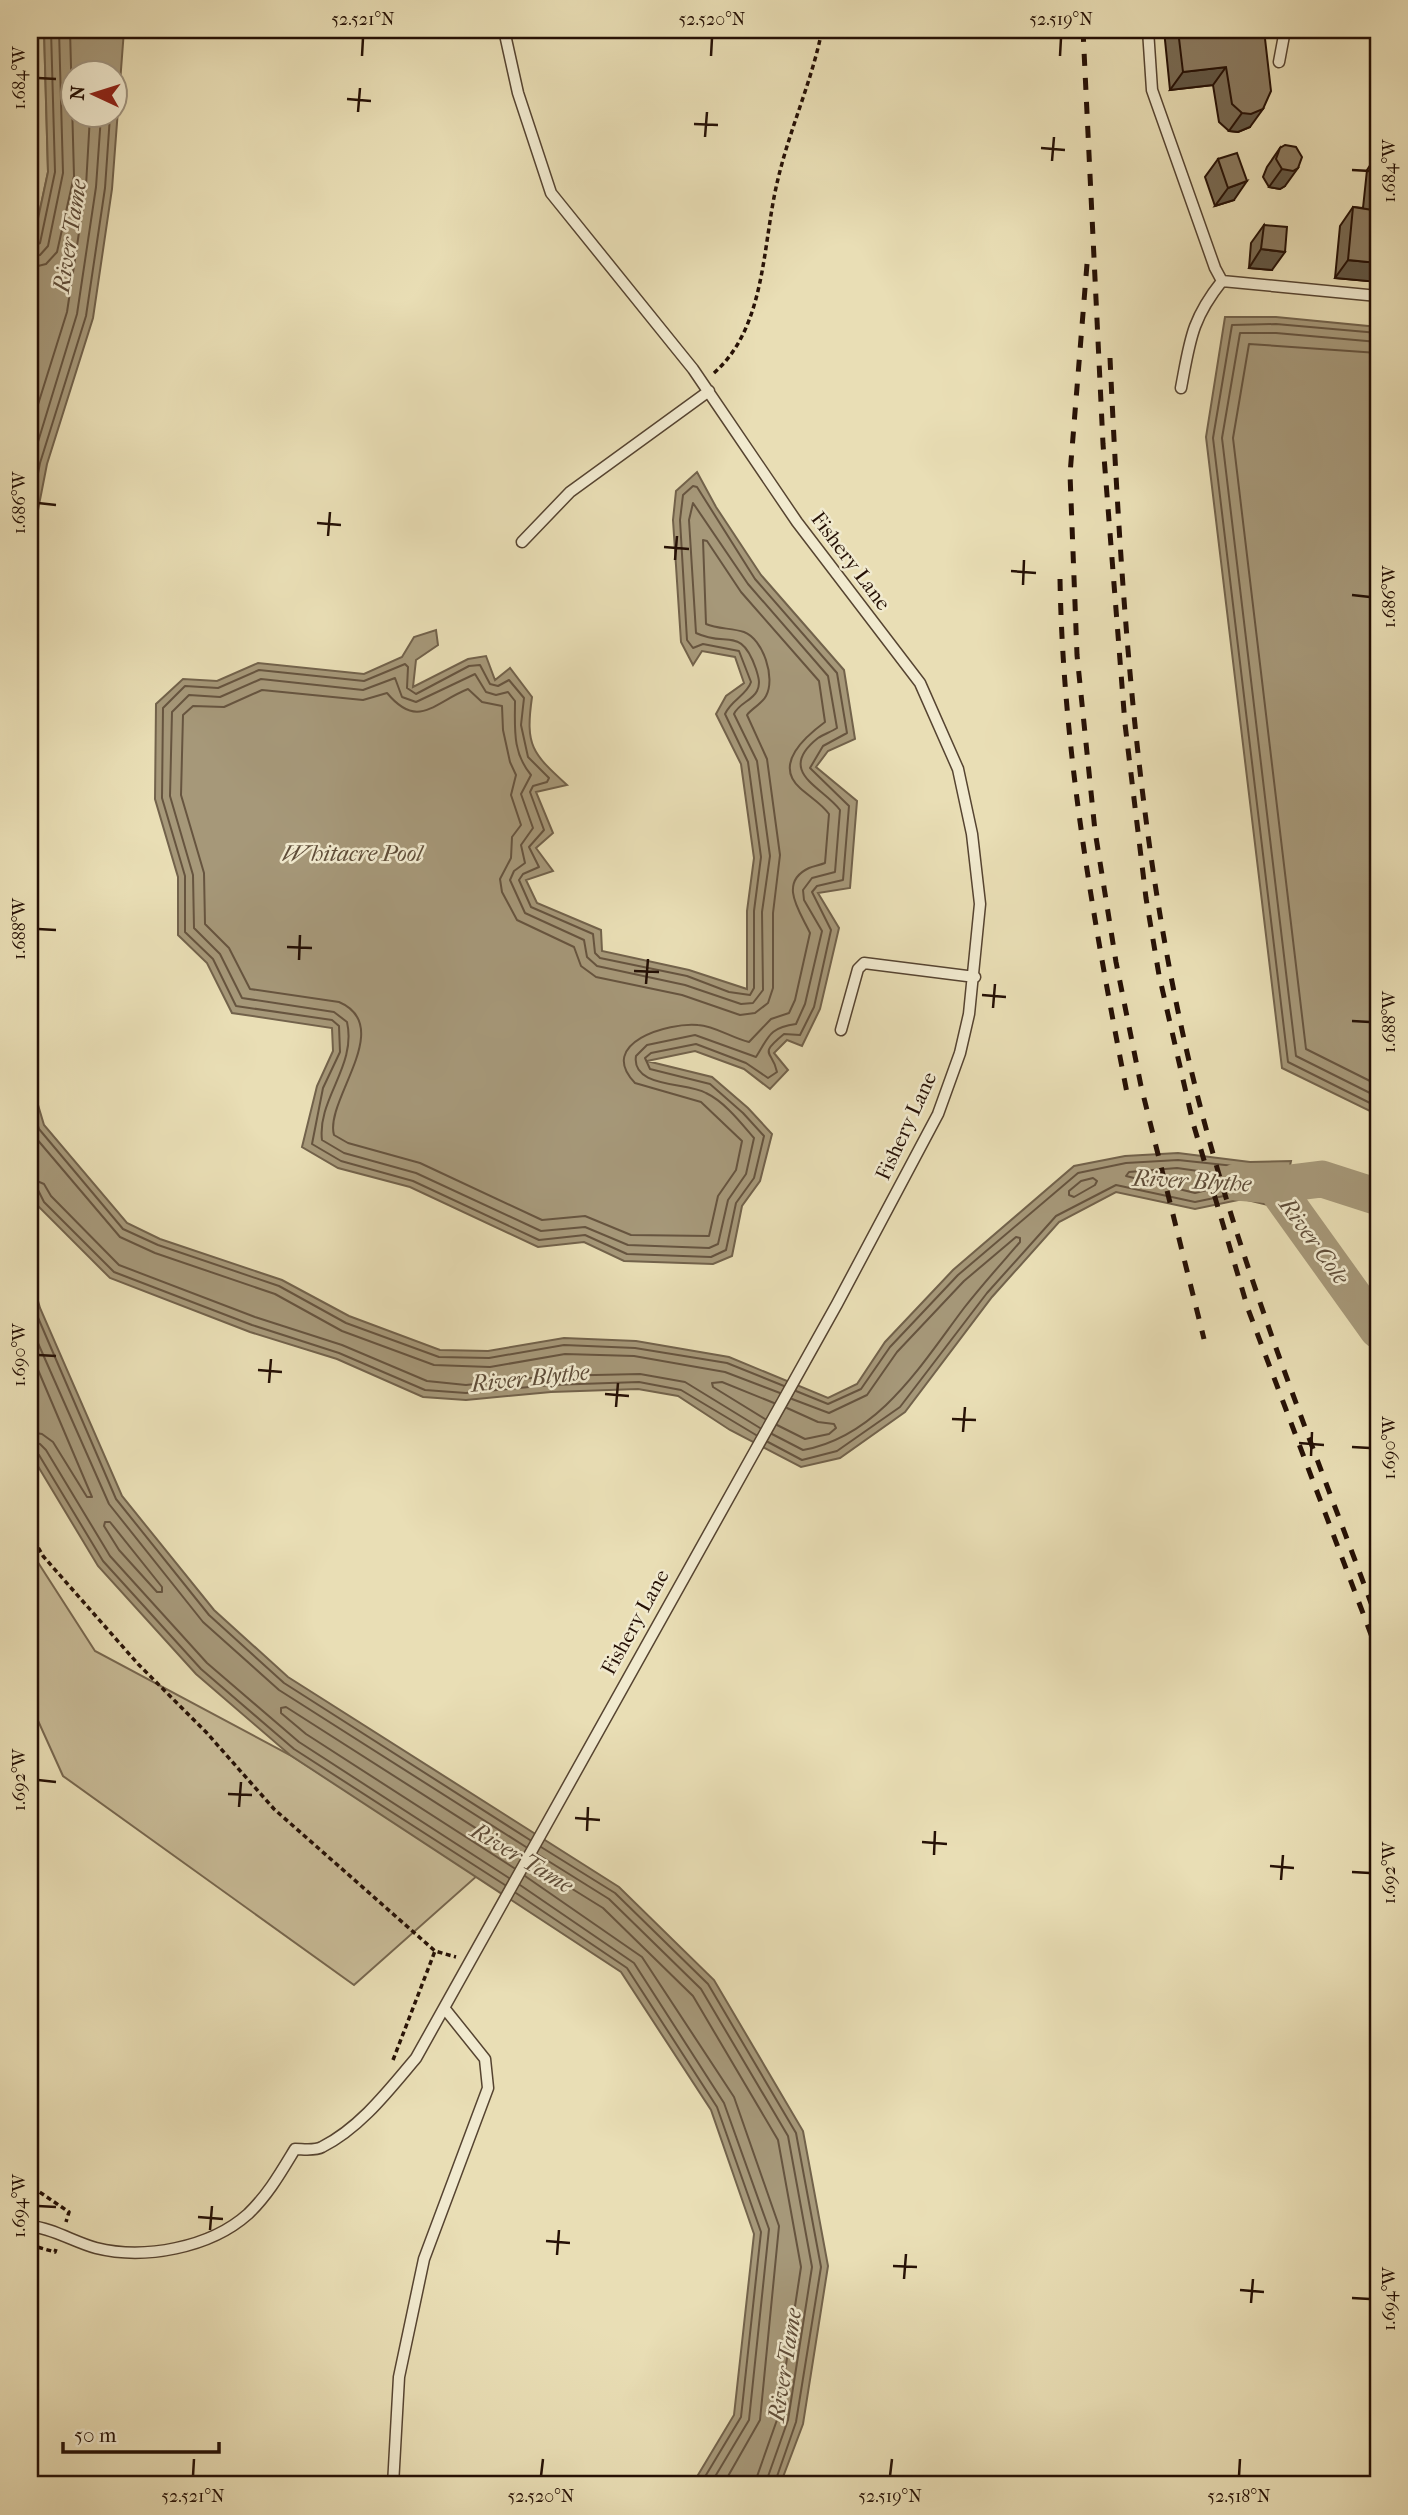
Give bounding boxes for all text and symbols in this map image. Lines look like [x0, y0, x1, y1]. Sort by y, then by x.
text: 52.521°N [331, 9, 395, 30]
text: 52.520°N [679, 9, 746, 30]
text: 52.519°N [1029, 9, 1093, 30]
text: 1.684°W [9, 45, 30, 110]
north arrow [60, 60, 130, 130]
text: N [67, 84, 90, 101]
text: 1.684°W [1379, 138, 1400, 203]
water label: River Tame [47, 177, 92, 296]
text: 1.686°W [9, 470, 30, 534]
street label: Fishery Lane [806, 507, 896, 615]
text: 1.686°W [1379, 564, 1400, 628]
water label: Whitacre Pool [282, 840, 425, 867]
text: 1.688°W [9, 897, 30, 960]
text: 1.688°W [1379, 990, 1400, 1053]
street label: Fishery Lane [870, 1068, 942, 1184]
water label: River Blythe [1130, 1164, 1253, 1198]
water label: River Cole [1272, 1191, 1355, 1290]
text: 1.690°W [9, 1322, 30, 1387]
water label: River Blythe [468, 1358, 591, 1398]
text: 1.690°W [1379, 1415, 1400, 1480]
street label: Fishery Lane [596, 1565, 674, 1679]
text: 1.692°W [9, 1747, 30, 1811]
water label: River Tame [465, 1816, 578, 1899]
text: 1.692°W [1379, 1840, 1400, 1904]
text: 1.694°W [9, 2173, 30, 2238]
text: 1.694°W [1379, 2266, 1400, 2331]
water label: River Tame [762, 2306, 807, 2425]
scale bar [63, 2410, 219, 2454]
text: 50 m [74, 2423, 117, 2447]
text: 52.521°N [161, 2486, 225, 2507]
text: 52.520°N [508, 2486, 575, 2507]
text: 52.519°N [858, 2486, 922, 2507]
text: 52.518°N [1207, 2486, 1271, 2507]

